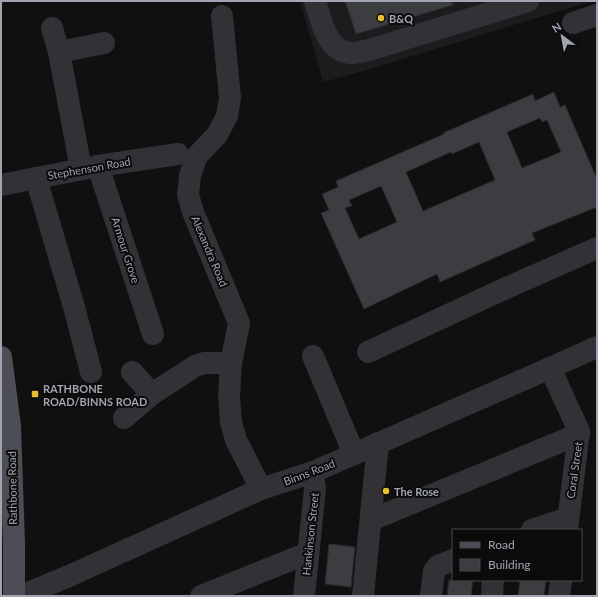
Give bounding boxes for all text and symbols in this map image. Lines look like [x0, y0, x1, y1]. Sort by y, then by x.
place label: B&Q [389, 12, 413, 25]
marker: B&Q [376, 13, 386, 23]
north arrow [542, 16, 582, 56]
text: N [549, 19, 563, 35]
street label: Stephenson Road [46, 154, 132, 182]
street label: Alexandra Road [189, 214, 231, 288]
street label: Armour Grove [109, 215, 143, 285]
place label: RATHBONE ROAD/BINNS ROAD [43, 382, 147, 408]
marker: RATHBONE ROAD/BINNS ROAD [30, 389, 40, 399]
street label: Coral Street [564, 441, 584, 499]
street label: Rathbone Road [5, 451, 19, 525]
street label: Binns Road [282, 456, 336, 488]
place label: The Rose [394, 485, 439, 498]
marker: The Rose [381, 486, 391, 496]
street label: Hankinson Street [299, 492, 321, 576]
legend [452, 529, 582, 581]
text: Road [488, 537, 515, 552]
text: Building [488, 557, 531, 572]

